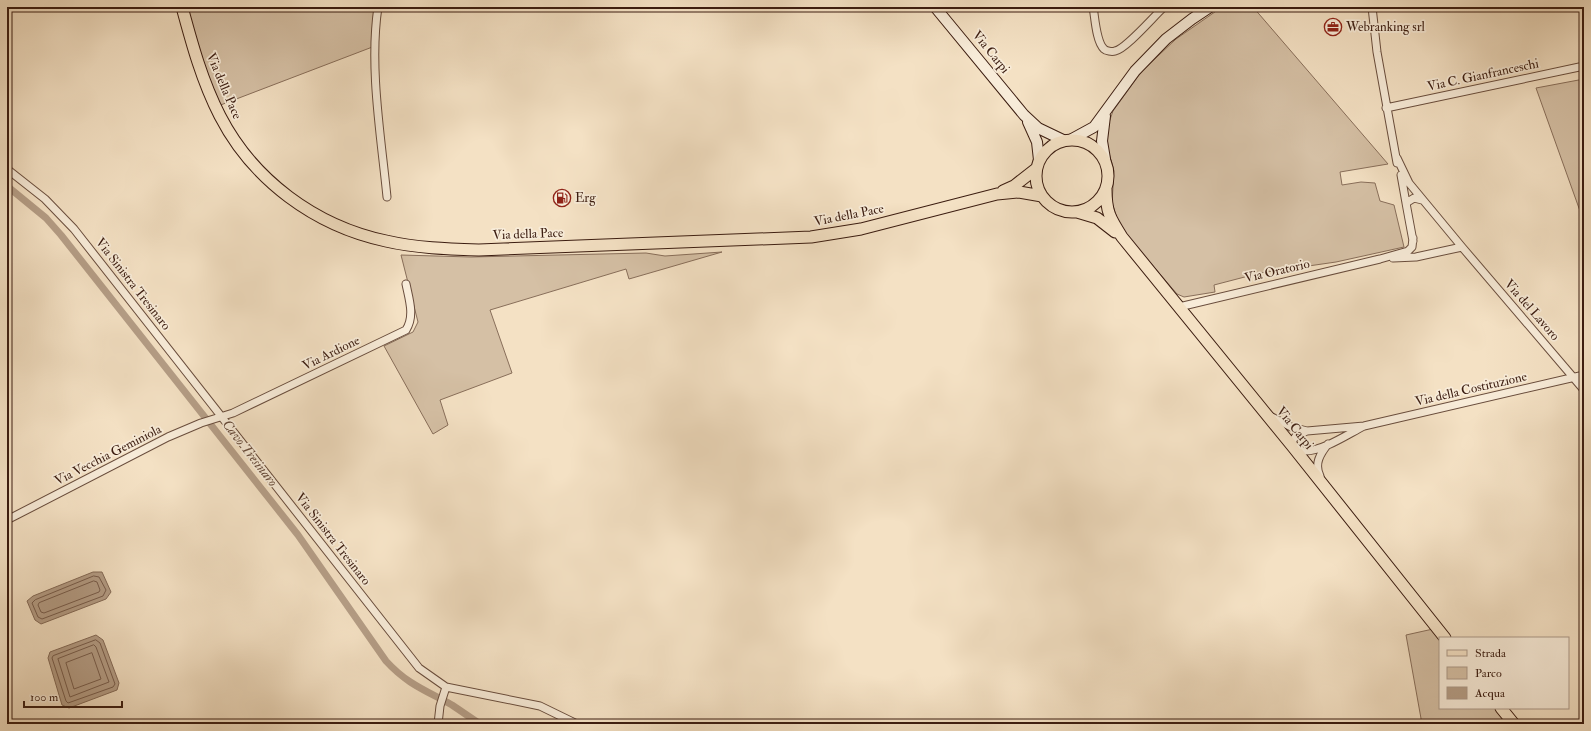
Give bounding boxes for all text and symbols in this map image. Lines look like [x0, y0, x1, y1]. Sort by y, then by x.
office icon: Webranking srl [1323, 17, 1343, 37]
place label: Webranking srl [1345, 19, 1425, 35]
street label: Via Carpi [968, 27, 1013, 78]
street label: Via della Pace [203, 50, 245, 122]
street label: Via C. Gianfranceschi [1426, 55, 1541, 95]
fuel station icon: Erg [552, 188, 572, 208]
place label: Erg [575, 190, 596, 206]
street label: Via della Pace [813, 200, 886, 230]
street label: Via della Pace [492, 225, 564, 243]
street label: Via Sinistra Tresinaro [92, 235, 174, 333]
street label: Via Oratorio [1243, 256, 1311, 286]
street label: Via del Lavoro [1501, 276, 1563, 344]
street label: Via Ardione [300, 332, 363, 374]
street label: Via della Costituzione [1414, 368, 1529, 410]
street label: Via Carpi [1272, 403, 1317, 454]
water label: Cavo Tresinaro [219, 416, 281, 490]
street label: Via Vecchia Geminiola [52, 421, 165, 489]
street label: Via Sinistra Tresinaro [292, 490, 374, 588]
legend [1439, 637, 1569, 709]
text: Strada [1475, 646, 1507, 661]
text: Parco [1475, 666, 1502, 681]
scale bar [24, 683, 122, 709]
text: Acqua [1474, 686, 1506, 701]
text: 100 m [30, 690, 59, 705]

